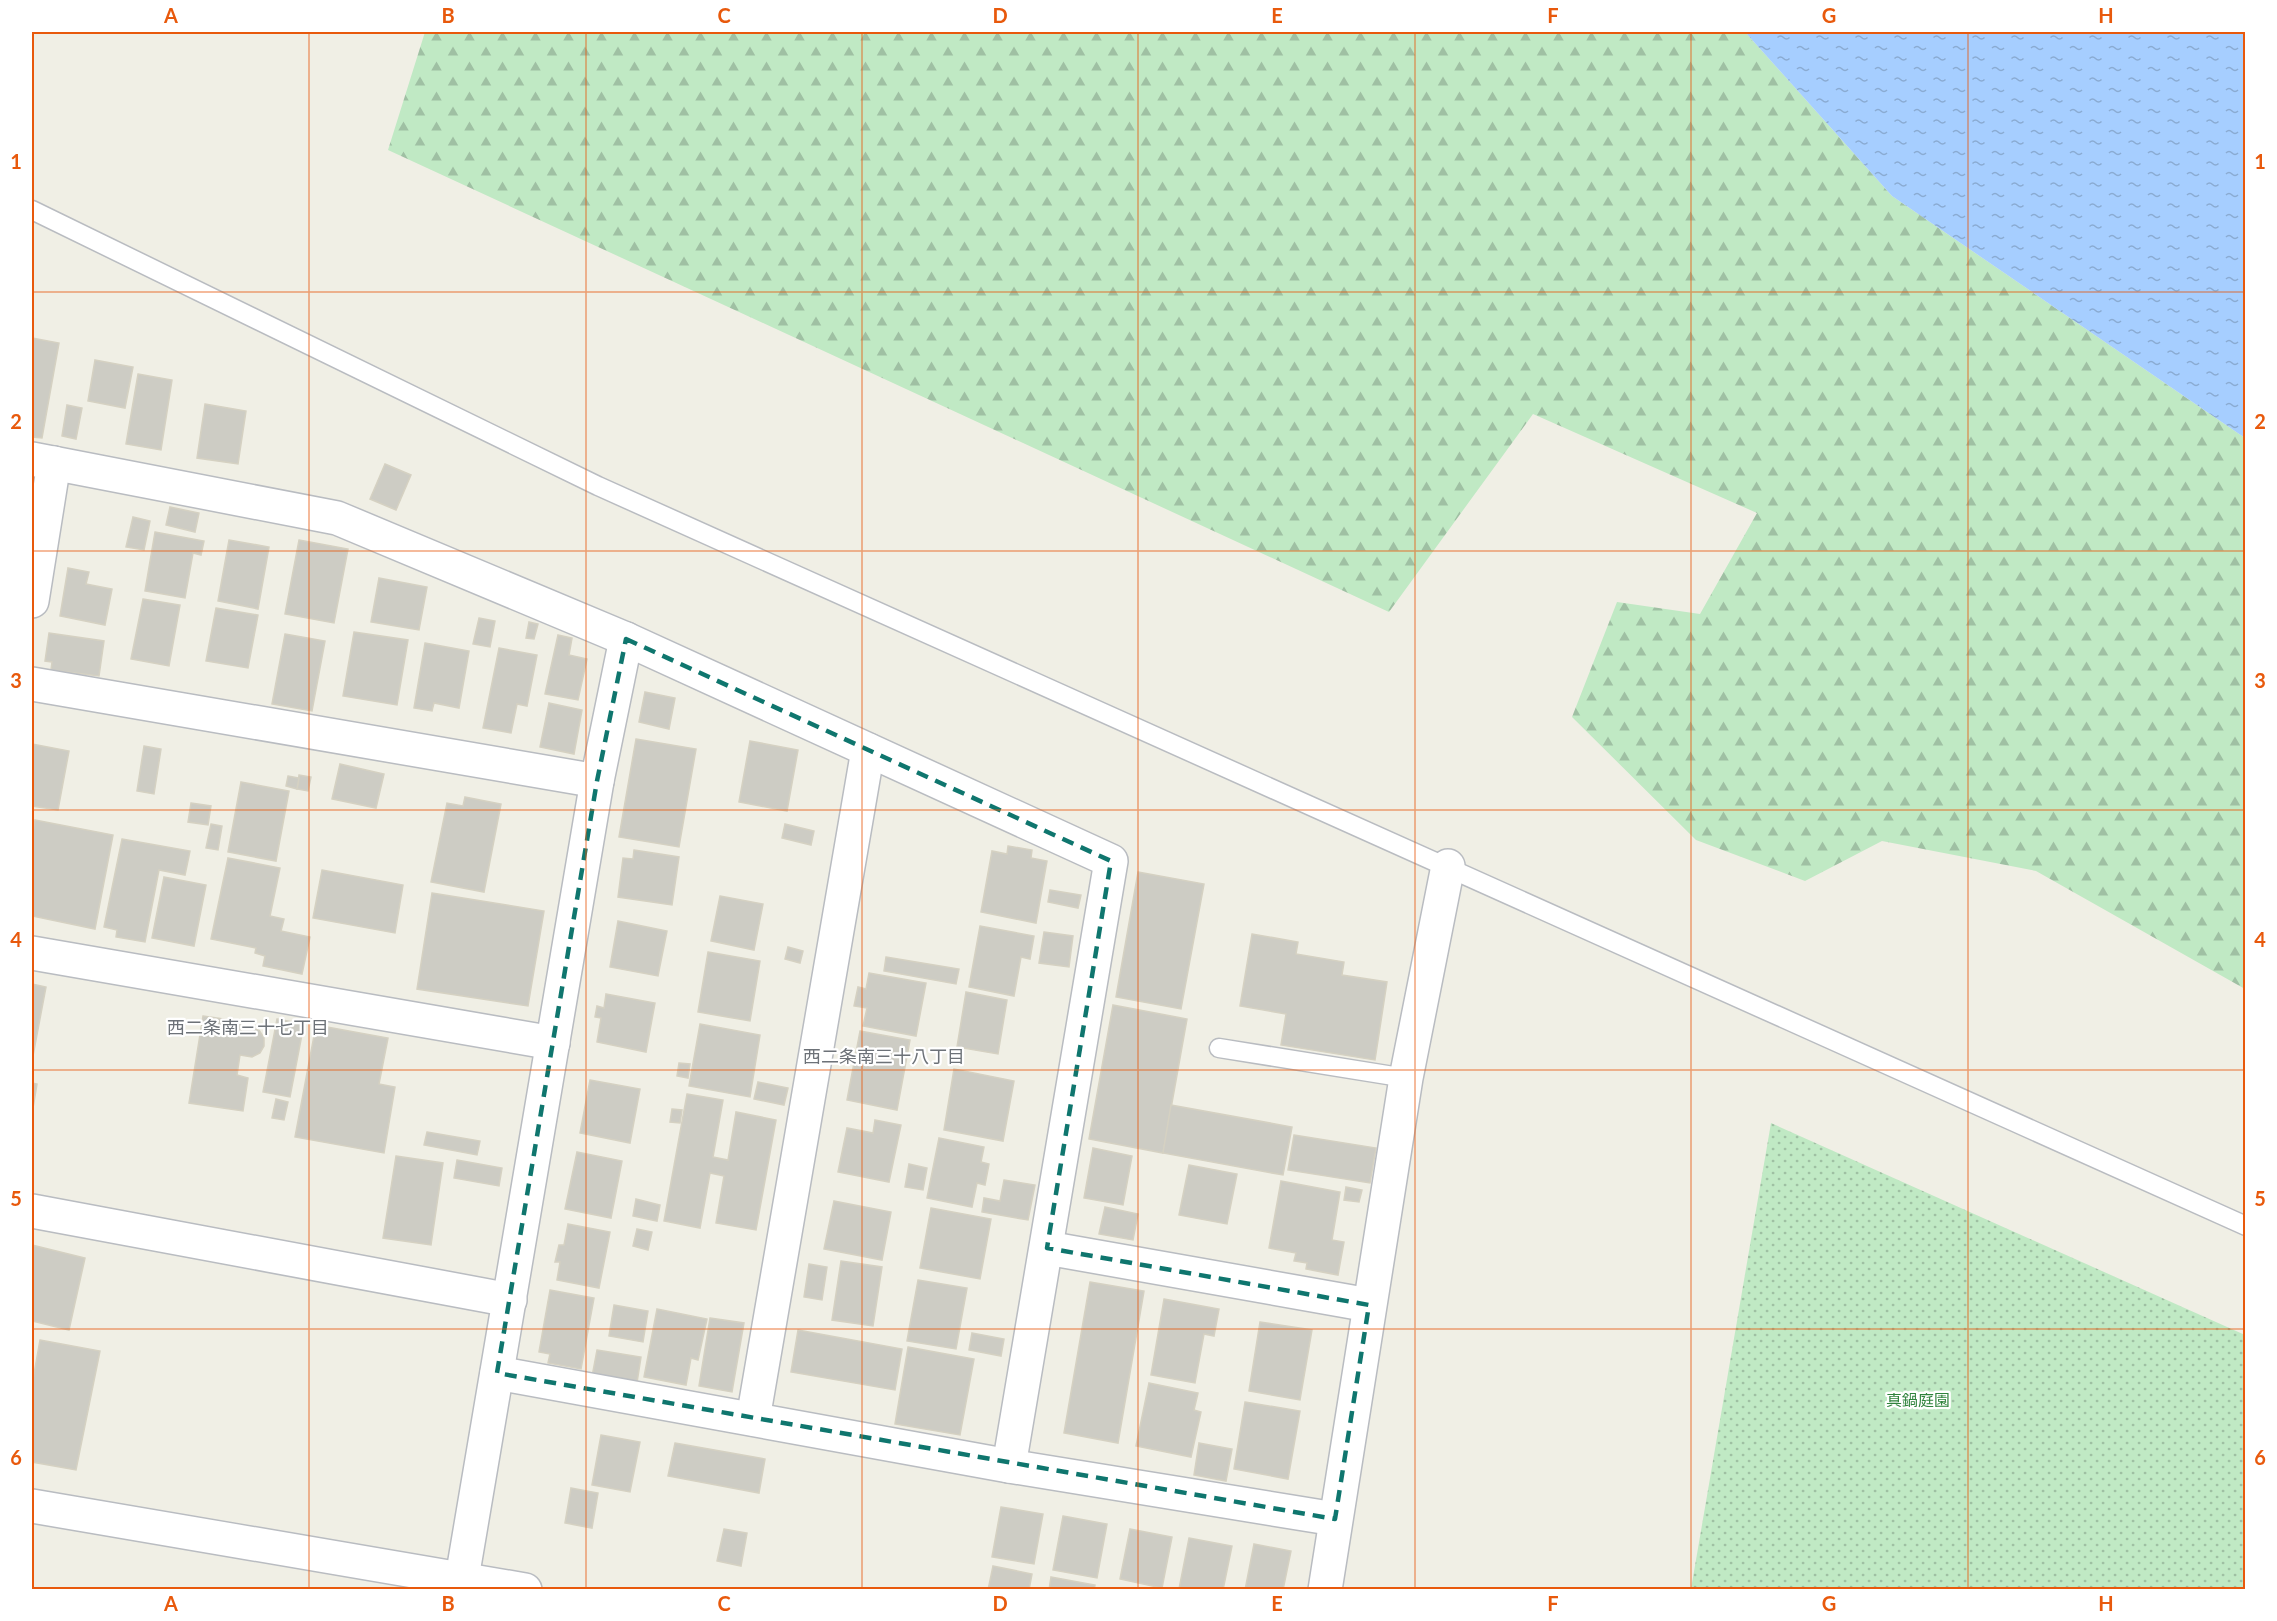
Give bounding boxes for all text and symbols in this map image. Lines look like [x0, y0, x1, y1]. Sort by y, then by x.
text: A [163, 3, 178, 27]
text: B [441, 3, 455, 27]
text: C [717, 3, 731, 27]
text: D [992, 3, 1008, 27]
text: E [1271, 3, 1283, 27]
text: F [1547, 3, 1559, 27]
text: G [1822, 3, 1836, 27]
text: H [2098, 3, 2114, 27]
text: 1 [10, 149, 22, 173]
text: 1 [2254, 149, 2266, 173]
text: 2 [10, 409, 22, 433]
text: 2 [2254, 409, 2266, 433]
text: 3 [10, 668, 22, 692]
text: 3 [2254, 668, 2266, 692]
text: 4 [10, 927, 22, 951]
text: 4 [2254, 927, 2266, 951]
district label: 西二条南三十七丁目 [167, 1016, 329, 1038]
district label: 西二条南三十八丁目 [803, 1045, 965, 1067]
text: 5 [10, 1186, 22, 1210]
text: 5 [2254, 1186, 2266, 1210]
park label: 真鍋庭園 [1886, 1390, 1950, 1409]
text: 6 [10, 1445, 22, 1469]
text: 6 [2254, 1445, 2266, 1469]
text: A [163, 1591, 178, 1615]
text: B [441, 1591, 455, 1615]
text: C [717, 1591, 731, 1615]
text: D [992, 1591, 1008, 1615]
text: E [1271, 1591, 1283, 1615]
text: F [1547, 1591, 1559, 1615]
text: G [1822, 1591, 1836, 1615]
text: H [2098, 1591, 2114, 1615]

